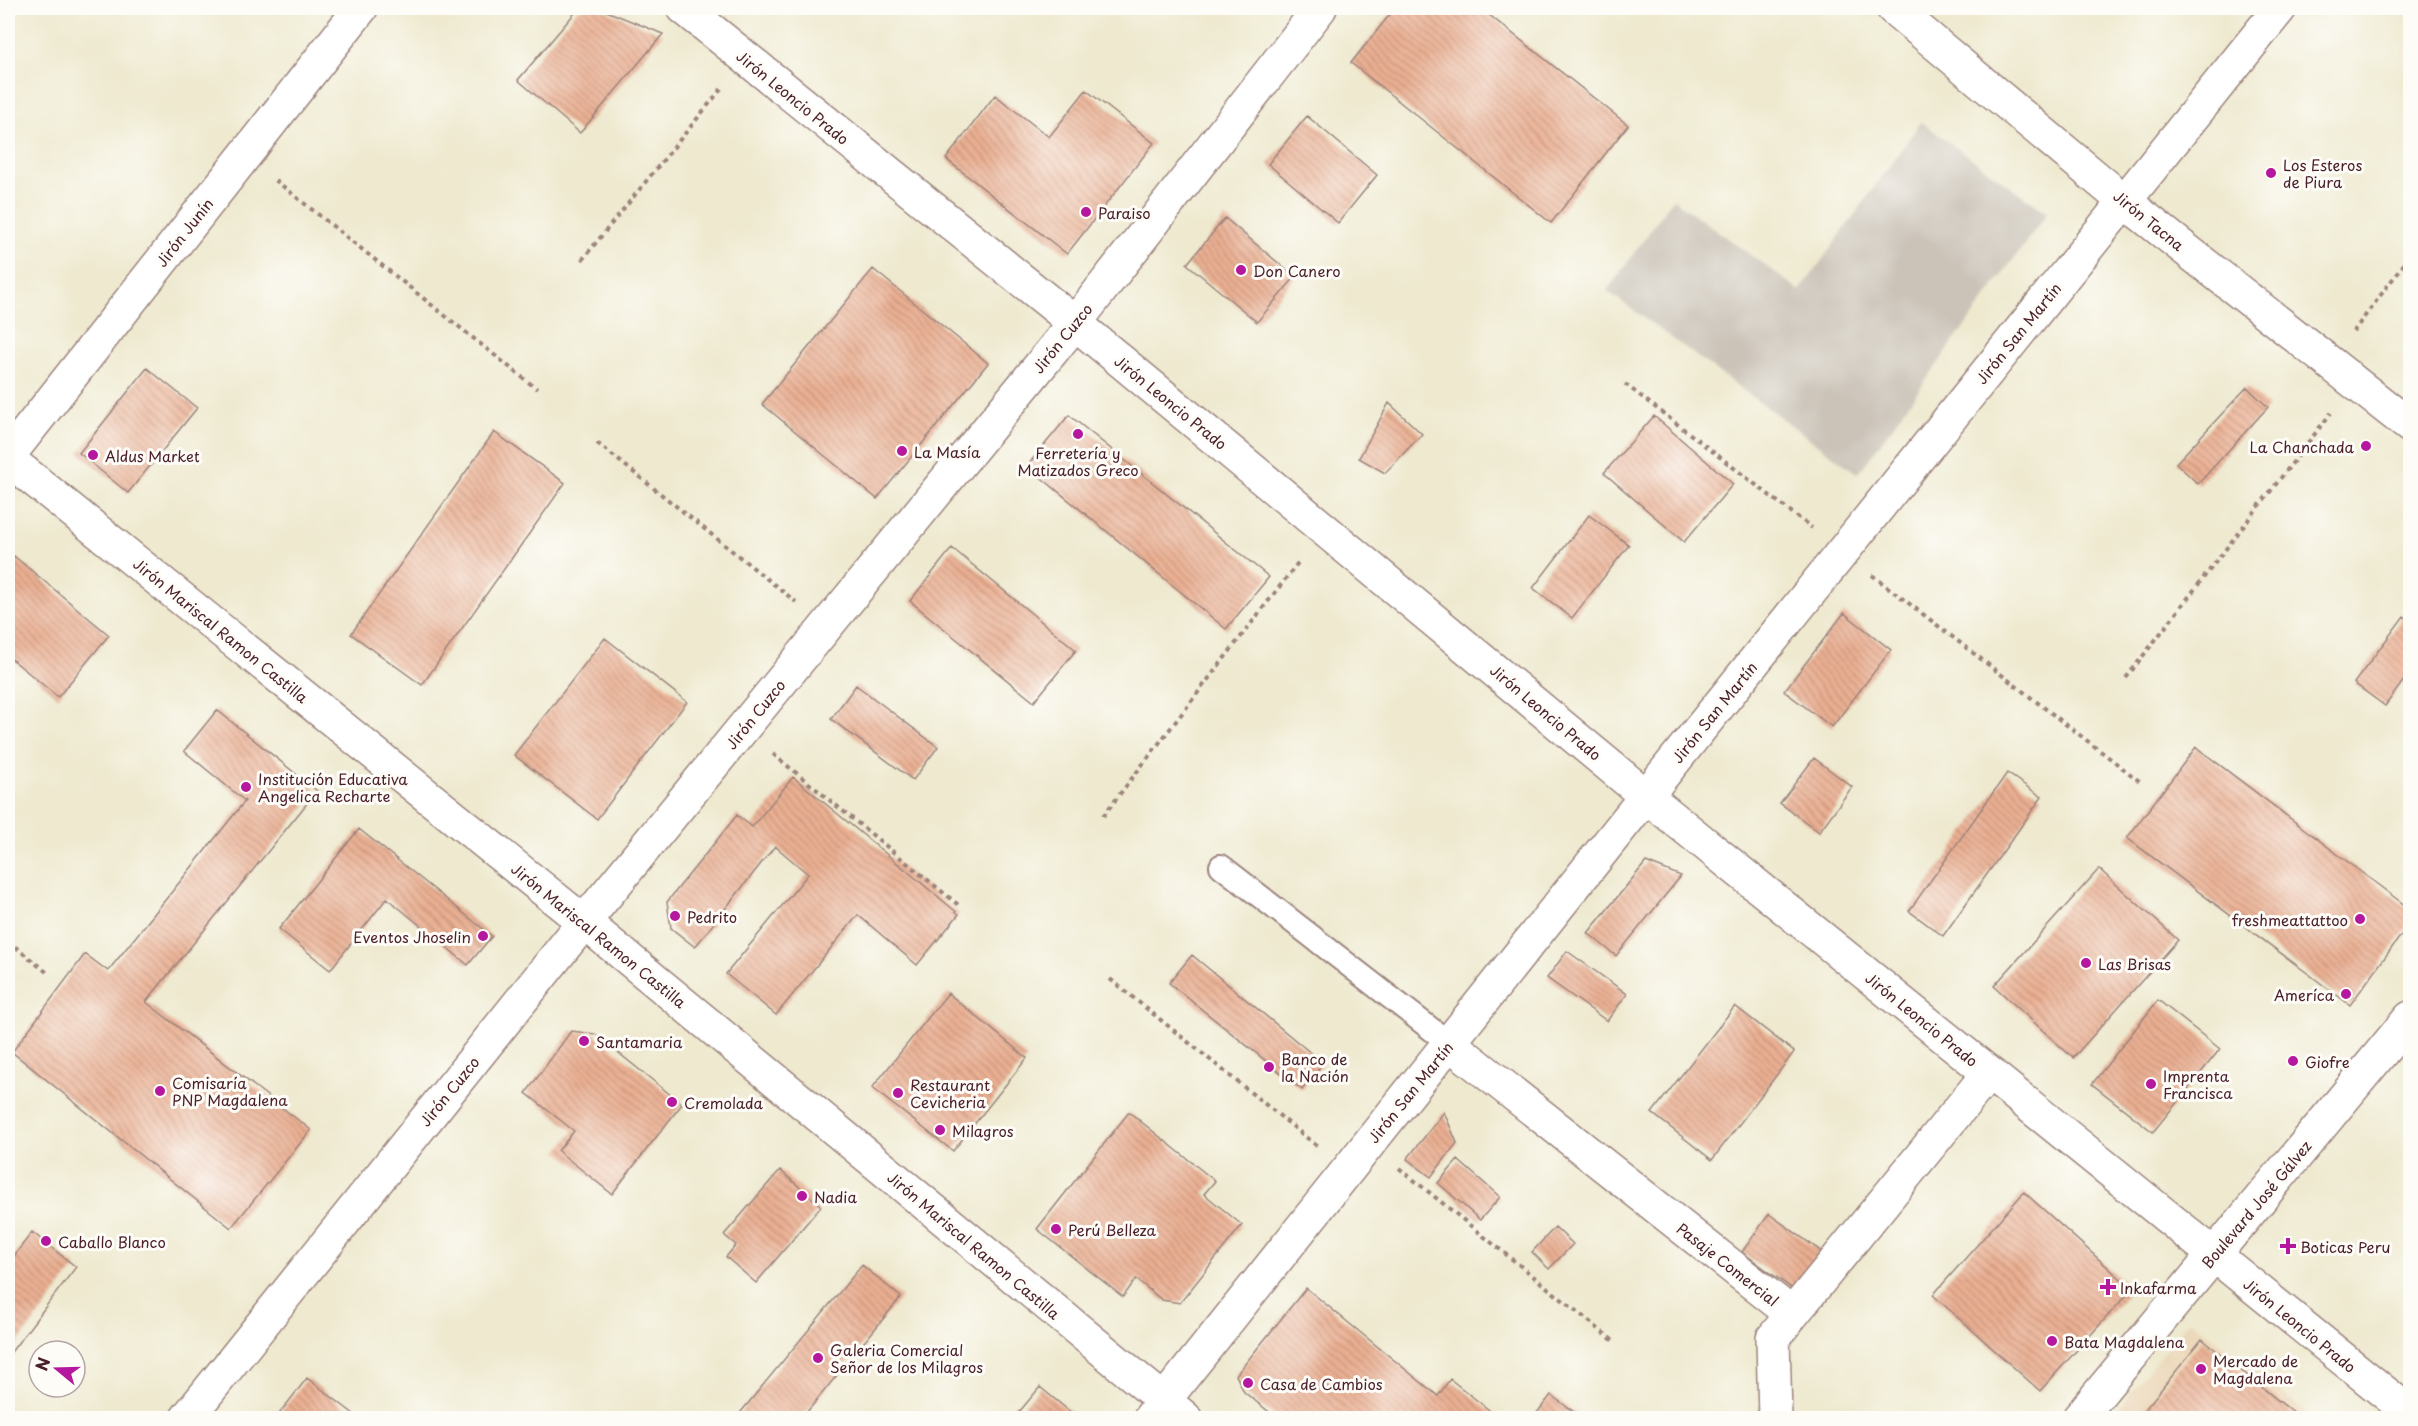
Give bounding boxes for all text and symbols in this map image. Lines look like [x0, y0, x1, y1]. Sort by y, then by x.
street label: Jirón Leoncio Prado [732, 44, 854, 150]
place label: Los Esteros de Piura [2283, 153, 2362, 193]
marker: Los Esteros de Piura [2264, 166, 2278, 180]
street label: Jirón Tacna [2109, 184, 2190, 256]
street label: Jirón Junín [150, 193, 218, 271]
place label: Paraiso [1098, 201, 1151, 224]
marker: Paraiso [1079, 205, 1093, 219]
place label: Don Canero [1253, 259, 1341, 282]
marker: Don Canero [1234, 263, 1248, 277]
street label: Jirón San Martín [1970, 277, 2066, 389]
street label: Jirón Cuzco [1027, 298, 1097, 378]
street label: Jirón Leoncio Prado [1110, 349, 1232, 455]
marker: Ferretería y Matizados Greco [1071, 427, 1085, 441]
place label: La Chanchada [2250, 435, 2355, 458]
marker: La Chanchada [2359, 439, 2373, 453]
place label: La Masía [914, 440, 981, 463]
place label: Ferretería y Matizados Greco [1017, 441, 1139, 481]
place label: Aldus Market [105, 444, 200, 467]
marker: La Masía [895, 444, 909, 458]
marker: Aldus Market [86, 448, 100, 462]
street label: Jirón Mariscal Ramon Castilla [129, 552, 314, 708]
street label: Jirón San Martín [1666, 656, 1762, 768]
street label: Jirón Leoncio Prado [1485, 659, 1607, 765]
street label: Jirón Cuzco [720, 674, 790, 754]
place label: Institución Educativa Angelica Recharte [258, 767, 408, 807]
marker: Institución Educativa Angelica Recharte [239, 780, 253, 794]
street label: Jirón Mariscal Ramon Castilla [507, 857, 692, 1013]
place label: Pedrito [687, 905, 737, 928]
place label: freshmeattattoo [2232, 908, 2348, 931]
marker: Pedrito [668, 909, 682, 923]
marker: freshmeattattoo [2353, 912, 2367, 926]
place label: Eventos Jhoselin [353, 925, 471, 948]
marker: Eventos Jhoselin [476, 929, 490, 943]
place label: Las Brisas [2098, 952, 2171, 975]
marker: Las Brisas [2079, 956, 2093, 970]
street label: Jirón Leoncio Prado [1861, 966, 1983, 1072]
place label: Ameríca [2274, 983, 2335, 1006]
marker: Ameríca [2339, 987, 2353, 1001]
place label: Santamaria [596, 1030, 683, 1053]
marker: Santamaria [577, 1034, 591, 1048]
street label: Jirón San Martín [1362, 1036, 1458, 1148]
place label: Banco de la Nación [1281, 1047, 1349, 1087]
place label: Giofre [2305, 1050, 2350, 1073]
street label: Jirón Cuzco [414, 1051, 484, 1131]
marker: Giofre [2286, 1054, 2300, 1068]
marker: Banco de la Nación [1262, 1060, 1276, 1074]
place label: Imprenta Francisca [2163, 1064, 2233, 1104]
place label: Comisaría PNP Magdalena [172, 1071, 288, 1111]
place label: Restaurant Cevicheria [910, 1073, 990, 1113]
marker: Imprenta Francisca [2144, 1077, 2158, 1091]
marker: Comisaría PNP Magdalena [153, 1084, 167, 1098]
marker: Restaurant Cevicheria [891, 1086, 905, 1100]
place label: Cremolada [684, 1091, 764, 1114]
marker: Cremolada [665, 1095, 679, 1109]
place label: Milagros [952, 1119, 1014, 1142]
marker: Milagros [933, 1123, 947, 1137]
street label: Boulevard José Gálvez [2196, 1135, 2316, 1273]
street label: Jirón Mariscal Ramon Castilla [883, 1166, 1066, 1325]
place label: Nadia [814, 1185, 857, 1208]
marker: Nadia [795, 1189, 809, 1203]
street label: Pasaje Comercial [1672, 1217, 1784, 1311]
place label: Perú Belleza [1068, 1218, 1156, 1241]
marker: Perú Belleza [1049, 1222, 1063, 1236]
place label: Caballo Blanco [58, 1230, 166, 1253]
marker: Caballo Blanco [39, 1234, 53, 1248]
place label: Boticas Peru [2300, 1235, 2391, 1258]
marker: Boticas Peru [2281, 1239, 2295, 1253]
street label: Jirón Leoncio Prado [2239, 1272, 2361, 1378]
place label: Inkafarma [2120, 1276, 2197, 1299]
marker: Inkafarma [2101, 1280, 2115, 1294]
place label: Bata Magdalena [2064, 1330, 2185, 1353]
marker: Bata Magdalena [2045, 1334, 2059, 1348]
place label: Galeria Comercial Señor de los Milagros [830, 1338, 983, 1378]
north arrow [27, 1339, 87, 1399]
place label: Mercado de Magdalena [2213, 1349, 2298, 1389]
marker: Galeria Comercial Señor de los Milagros [811, 1351, 825, 1365]
text: N [28, 1354, 55, 1374]
marker: Mercado de Magdalena [2194, 1362, 2208, 1376]
place label: Casa de Cambios [1260, 1372, 1383, 1395]
marker: Casa de Cambios [1241, 1376, 1255, 1390]

